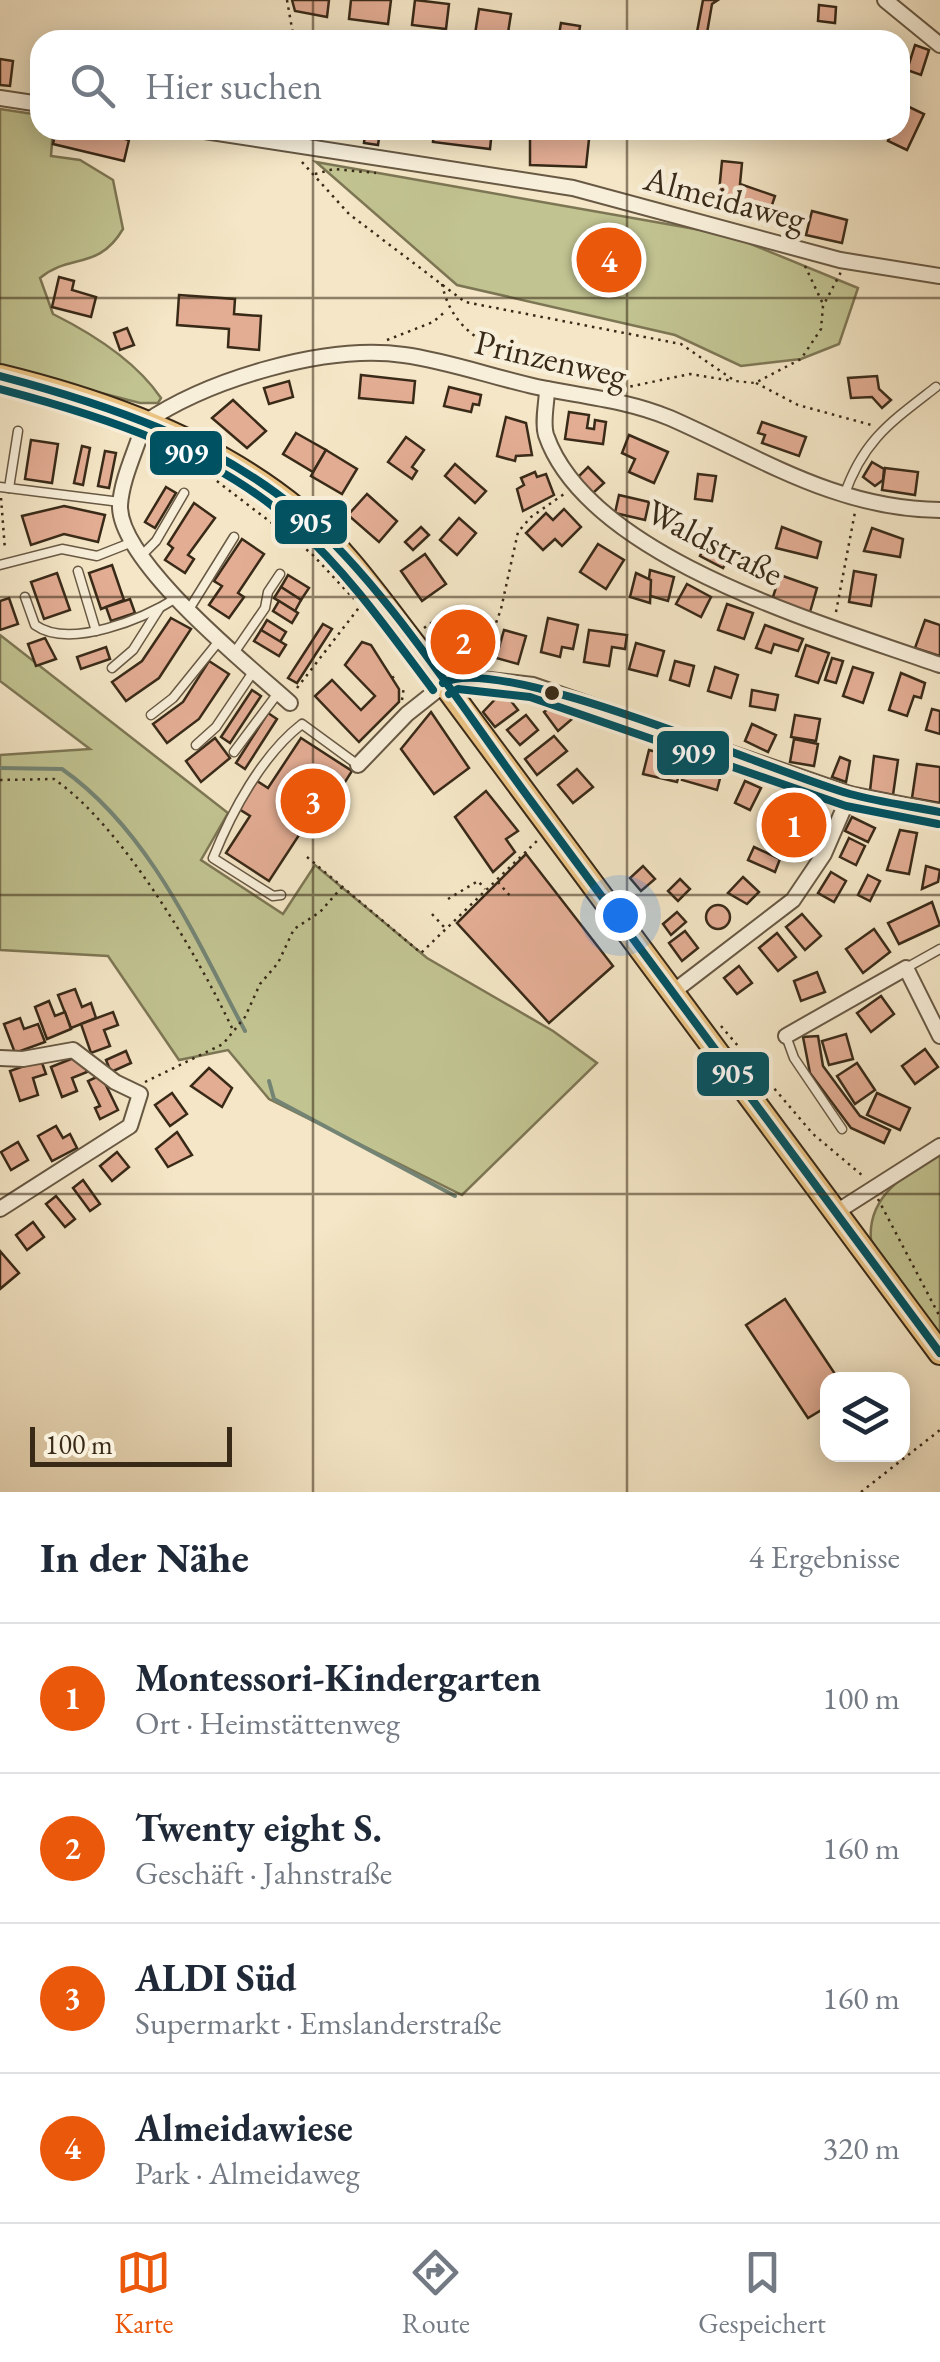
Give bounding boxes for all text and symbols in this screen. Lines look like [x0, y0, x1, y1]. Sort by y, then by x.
search box [30, 30, 910, 140]
icon: search [65, 58, 120, 113]
text: Hier suchen [145, 61, 322, 110]
street label: Almeidaweg [639, 155, 811, 241]
pin: 4 [576, 222, 642, 298]
street label: Prinzenweg [471, 319, 632, 397]
line badge: 909 [148, 429, 224, 477]
text: 909 [164, 435, 208, 471]
street label: Waldstraße [639, 488, 791, 596]
line badge: 905 [273, 498, 349, 546]
text: 905 [289, 504, 333, 540]
pin: 2 [430, 604, 496, 680]
unlabelled marker [542, 683, 562, 703]
line badge: 909 [655, 729, 731, 777]
text: 909 [671, 735, 715, 771]
pin: 3 [280, 764, 346, 838]
pin: 1 [762, 788, 826, 862]
your location [595, 890, 646, 941]
line badge: 905 [695, 1050, 771, 1098]
text: 905 [711, 1055, 755, 1091]
map controls [820, 1372, 910, 1462]
button: layers [820, 1372, 910, 1462]
scale bar [30, 1422, 232, 1466]
text: 100 m [45, 1426, 113, 1462]
text: In der Nähe [40, 1530, 249, 1585]
text: 4 Ergebnisse [749, 1536, 900, 1578]
text: Montessori-Kindergarten [135, 1653, 541, 1702]
text: 1 [64, 1677, 81, 1719]
text: 100 m [823, 1677, 900, 1719]
text: Ort · Heimstättenweg [135, 1702, 400, 1744]
text: Twenty eight S. [135, 1803, 382, 1852]
text: 2 [64, 1827, 81, 1869]
text: 160 m [823, 1827, 900, 1869]
text: Geschäft · Jahnstraße [135, 1852, 392, 1894]
text: ALDI Süd [135, 1953, 297, 2002]
text: 3 [64, 1977, 81, 2019]
text: 160 m [823, 1977, 900, 2019]
text: Supermarkt · Emslanderstraße [135, 2002, 502, 2044]
text: Almeidawiese [135, 2103, 353, 2152]
text: 4 [64, 2127, 81, 2169]
text: 320 m [823, 2127, 900, 2169]
text: Park · Almeidaweg [135, 2152, 360, 2194]
tab: Karte [114, 2245, 173, 2341]
tab: Route [402, 2245, 470, 2341]
tab: Gespeichert [698, 2245, 826, 2341]

